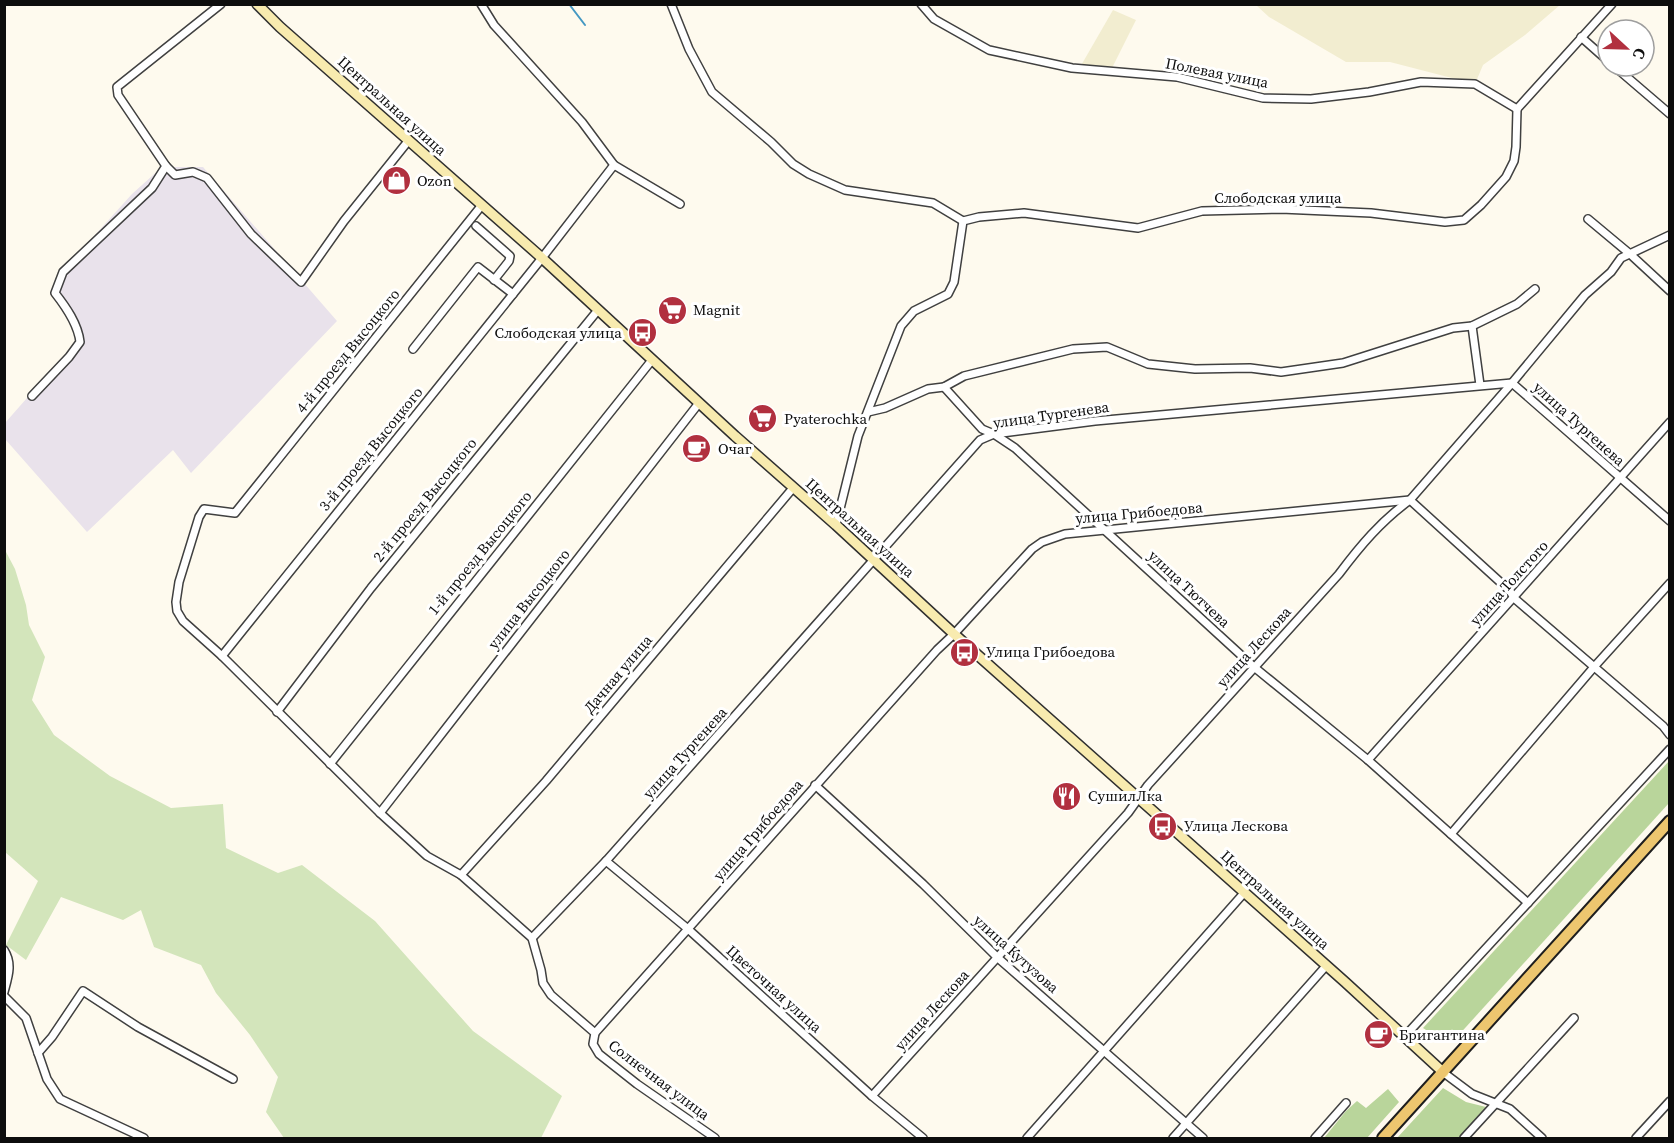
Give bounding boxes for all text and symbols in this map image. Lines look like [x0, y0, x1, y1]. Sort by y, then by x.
north arrow [1596, 18, 1656, 78]
text: С [1628, 45, 1652, 62]
street label: Центральная улица [333, 51, 452, 160]
street label: Полевая улица [1164, 52, 1271, 93]
shop icon: Ozon [380, 165, 412, 197]
place label: Ozon [417, 170, 452, 191]
street label: Слободская улица [1214, 187, 1342, 208]
street label: 4-й проезд Высоцкого [291, 284, 404, 417]
supermarket icon: Magnit [656, 294, 688, 326]
place label: Magnit [693, 299, 740, 320]
bus stop icon: Слободская улица [627, 317, 659, 349]
place label: Слободская улица [494, 322, 622, 343]
street label: улица Тургенева [1529, 377, 1630, 471]
street label: 3-й проезд Высоцкого [314, 382, 427, 515]
street label: улица Тургенева [992, 396, 1111, 433]
supermarket icon: Pyaterochka [747, 403, 779, 435]
place label: Pyaterochka [784, 408, 868, 429]
street label: 2-й проезд Высоцкого [368, 433, 481, 566]
cafe icon: Очаг [681, 433, 713, 465]
place label: Очаг [718, 438, 752, 459]
street label: Центральная улица [801, 473, 920, 582]
street label: 1-й проезд Высоцкого [423, 486, 536, 619]
street label: улица Грибоедова [1074, 496, 1204, 529]
street label: улица Толстого [1465, 535, 1553, 630]
street label: улица Высоцкого [483, 544, 575, 653]
street label: улица Тютчева [1144, 545, 1235, 632]
street label: улица Лескова [1212, 601, 1296, 692]
street label: Дачная улица [579, 630, 657, 717]
bus stop icon: Улица Грибоедова [949, 636, 981, 668]
place label: Улица Грибоедова [986, 641, 1116, 662]
street label: улица Тургенева [638, 702, 732, 803]
street label: улица Грибоедова [708, 774, 808, 885]
restaurant icon: СушилЛка [1051, 780, 1083, 812]
place label: СушилЛка [1088, 785, 1163, 806]
bus stop icon: Улица Лескова [1147, 810, 1179, 842]
place label: Улица Лескова [1184, 815, 1288, 836]
street label: Центральная улица [1216, 845, 1335, 954]
street label: улица Кутузова [969, 910, 1064, 998]
street label: Цветочная улица [722, 940, 827, 1038]
street label: улица Лескова [890, 964, 974, 1055]
cafe icon: Бригантина [1362, 1019, 1394, 1051]
place label: Бригантина [1399, 1024, 1485, 1045]
street label: Солнечная улица [604, 1034, 715, 1125]

